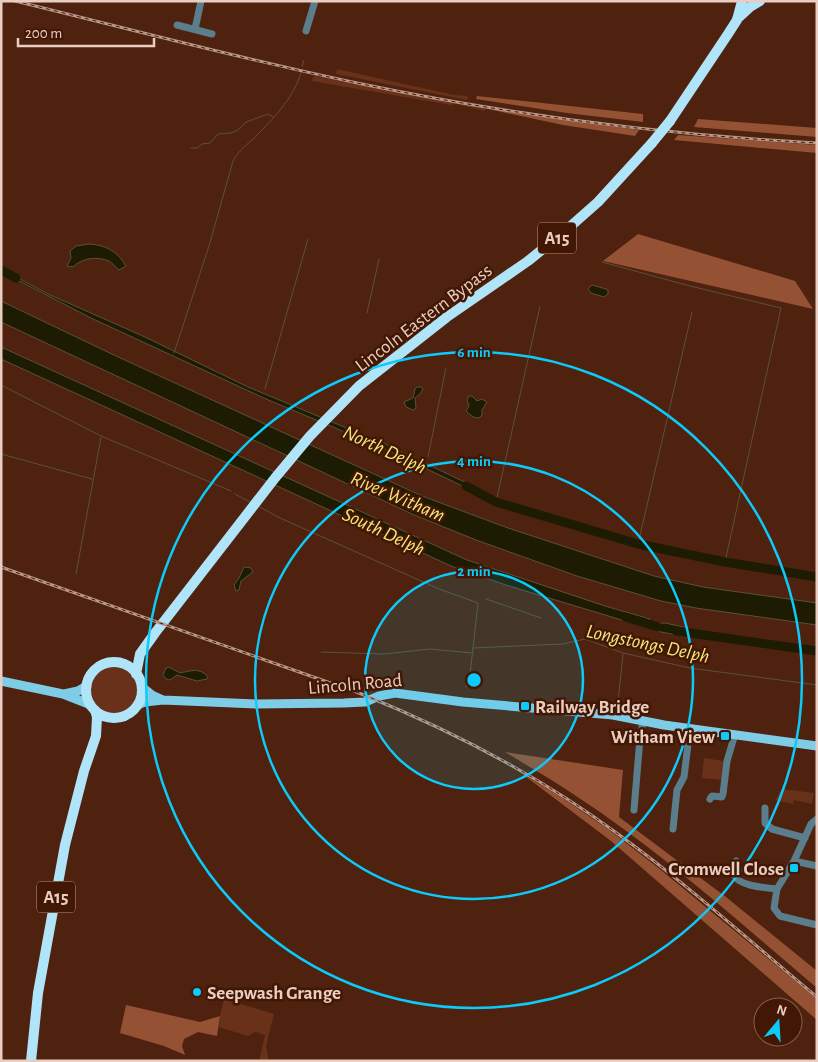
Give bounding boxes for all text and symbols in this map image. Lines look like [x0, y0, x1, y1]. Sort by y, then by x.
scale bar [18, 15, 154, 47]
text: 200 m [25, 26, 62, 41]
road number: A15 [538, 222, 576, 254]
street label: Lincoln Eastern Bypass [352, 261, 496, 376]
text: 6 min [457, 345, 491, 360]
water label: North Delph [340, 422, 429, 478]
text: 4 min [457, 454, 491, 469]
water label: River Witham [348, 468, 448, 526]
water label: South Delph [339, 504, 428, 560]
text: 2 min [457, 564, 491, 579]
water label: Longstongs Delph [584, 621, 711, 667]
street label: Lincoln Road [307, 671, 403, 698]
centre of rings [465, 671, 483, 689]
place label: Railway Bridge [535, 698, 649, 717]
marker: Railway Bridge [519, 700, 531, 712]
place label: Witham View [611, 728, 716, 747]
marker: Witham View [719, 730, 731, 742]
place label: Cromwell Close [668, 860, 784, 879]
marker: Cromwell Close [788, 862, 800, 874]
road number: A15 [37, 882, 75, 912]
place label: Seepwash Grange [207, 984, 341, 1003]
marker: Seepwash Grange [191, 986, 203, 998]
north arrow [753, 997, 803, 1047]
text: N [775, 1002, 789, 1019]

